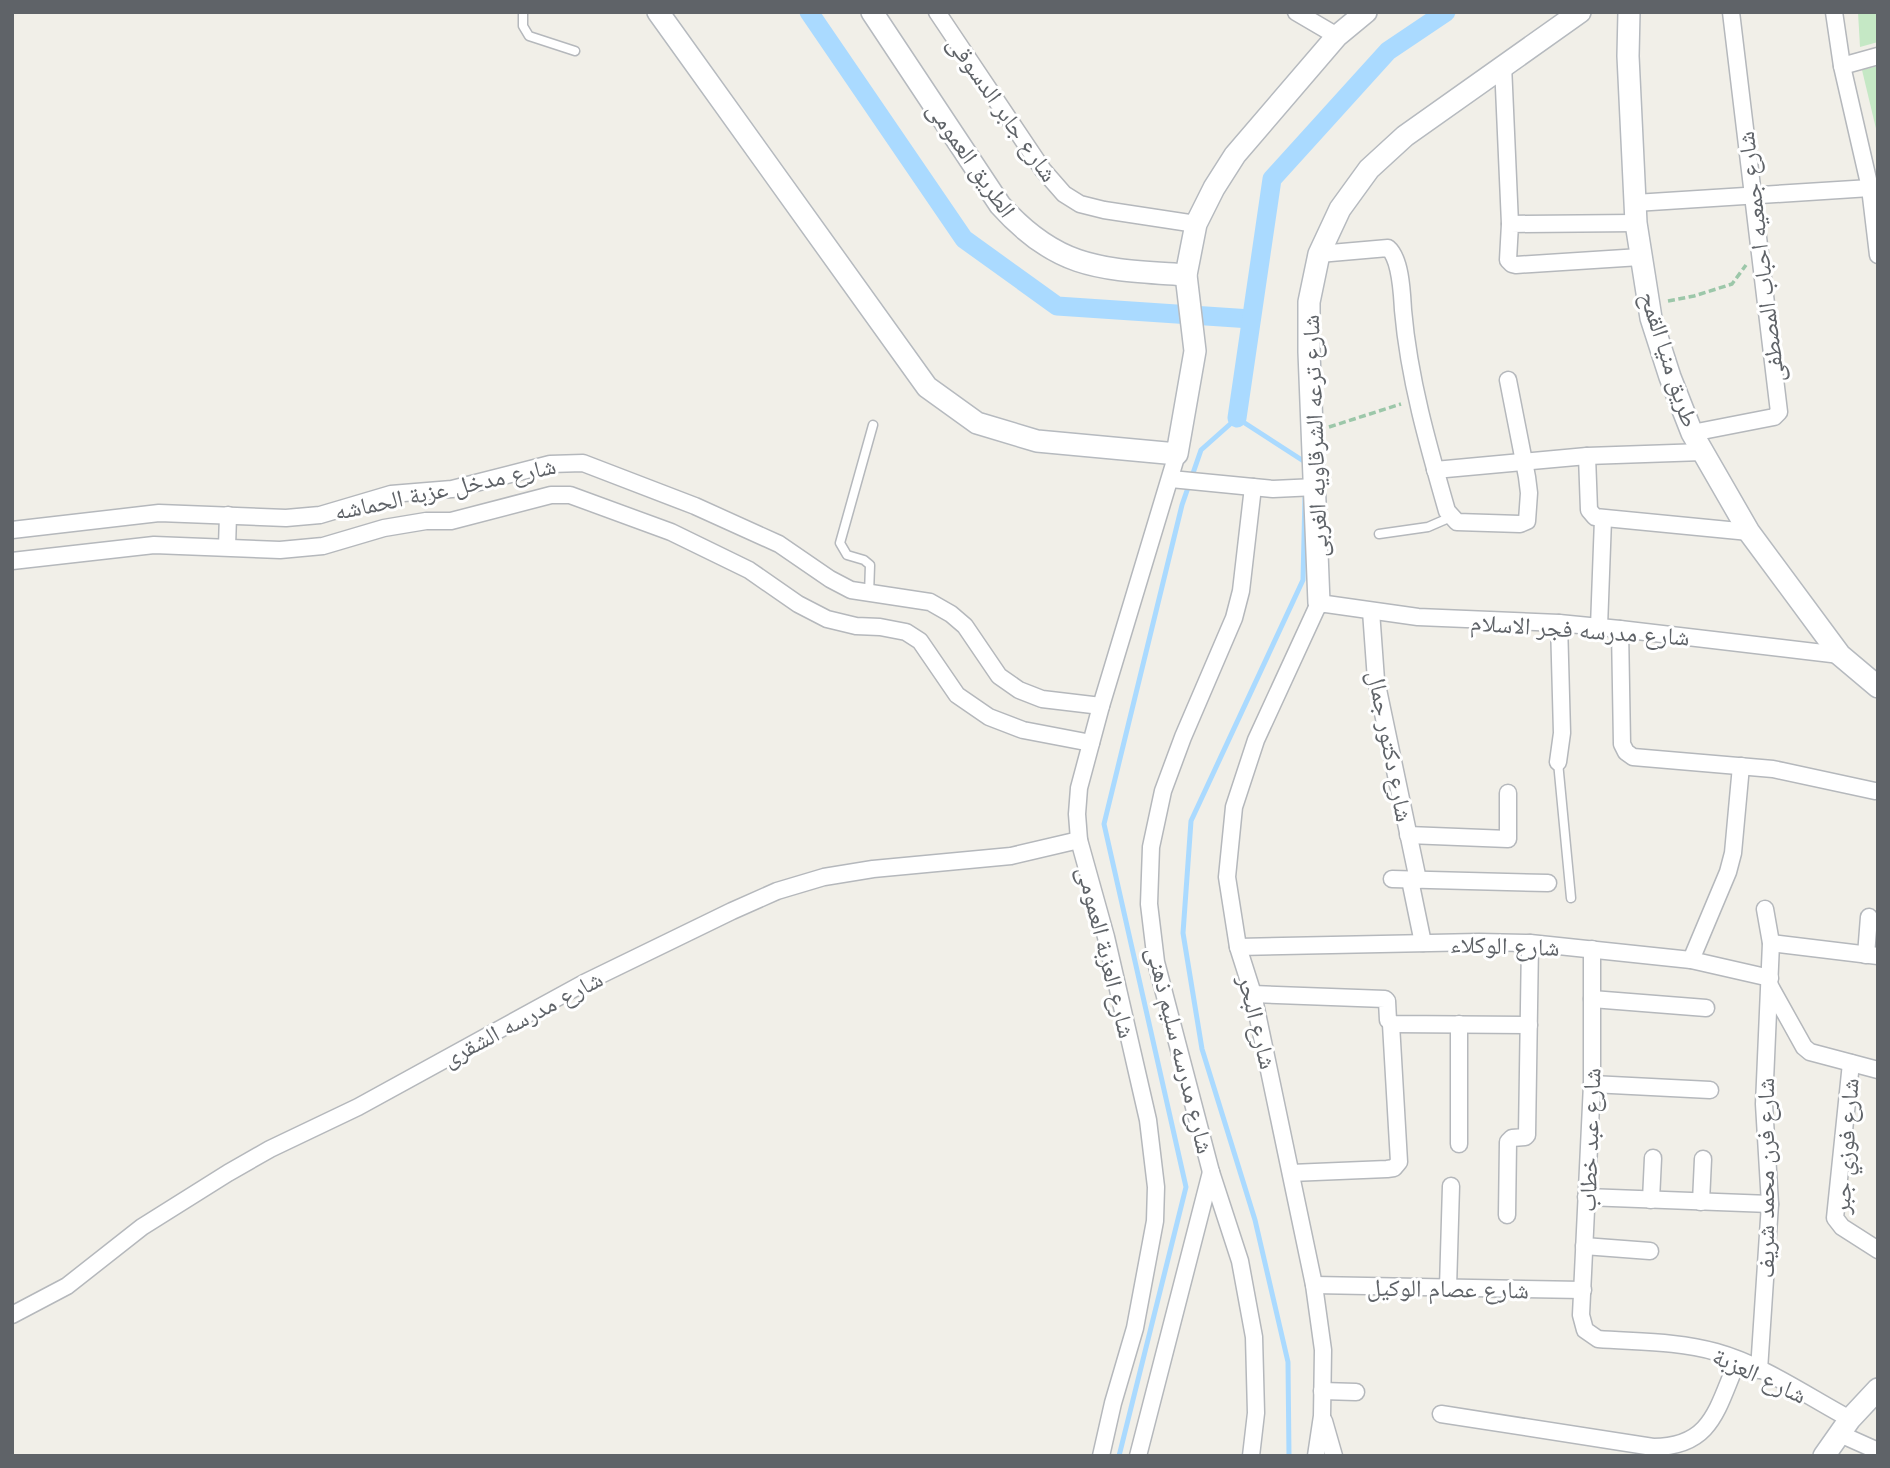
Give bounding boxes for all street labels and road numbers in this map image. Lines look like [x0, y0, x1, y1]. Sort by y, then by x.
street label: شارع جابر الدسوقى [941, 29, 1065, 188]
street label: الطريق العمومى [921, 95, 1023, 223]
street label: شارع جمعيه احباب المصطفى [1730, 130, 1791, 384]
street label: طريق منيا القمح [1633, 287, 1706, 431]
street label: شارع ترعه الشرقاويه الغربى [1295, 314, 1334, 558]
street label: شارع مدخل عزبة الحماشه [331, 450, 559, 527]
street label: شارع مدرسه فجر الاسلام [1469, 606, 1691, 654]
street label: شارع دكتور جمال [1361, 668, 1420, 824]
street label: شارع العزبة العمومى [1070, 863, 1143, 1041]
street label: شارع الوكلاء [1450, 928, 1560, 963]
street label: شارع مدرسه سليم ذهنى [1139, 943, 1221, 1157]
street label: شارع مدرسه الشقرى [437, 963, 608, 1074]
street label: شارع البحر [1231, 971, 1284, 1072]
street label: شارع عبد خطاب [1571, 1067, 1608, 1213]
street label: شارع فوزي جبر [1825, 1077, 1870, 1216]
street label: شارع فرن محمد شريف [1750, 1078, 1781, 1278]
street label: شارع عصام الوكيل [1367, 1272, 1529, 1306]
street label: شارع العزبة [1708, 1340, 1812, 1411]

